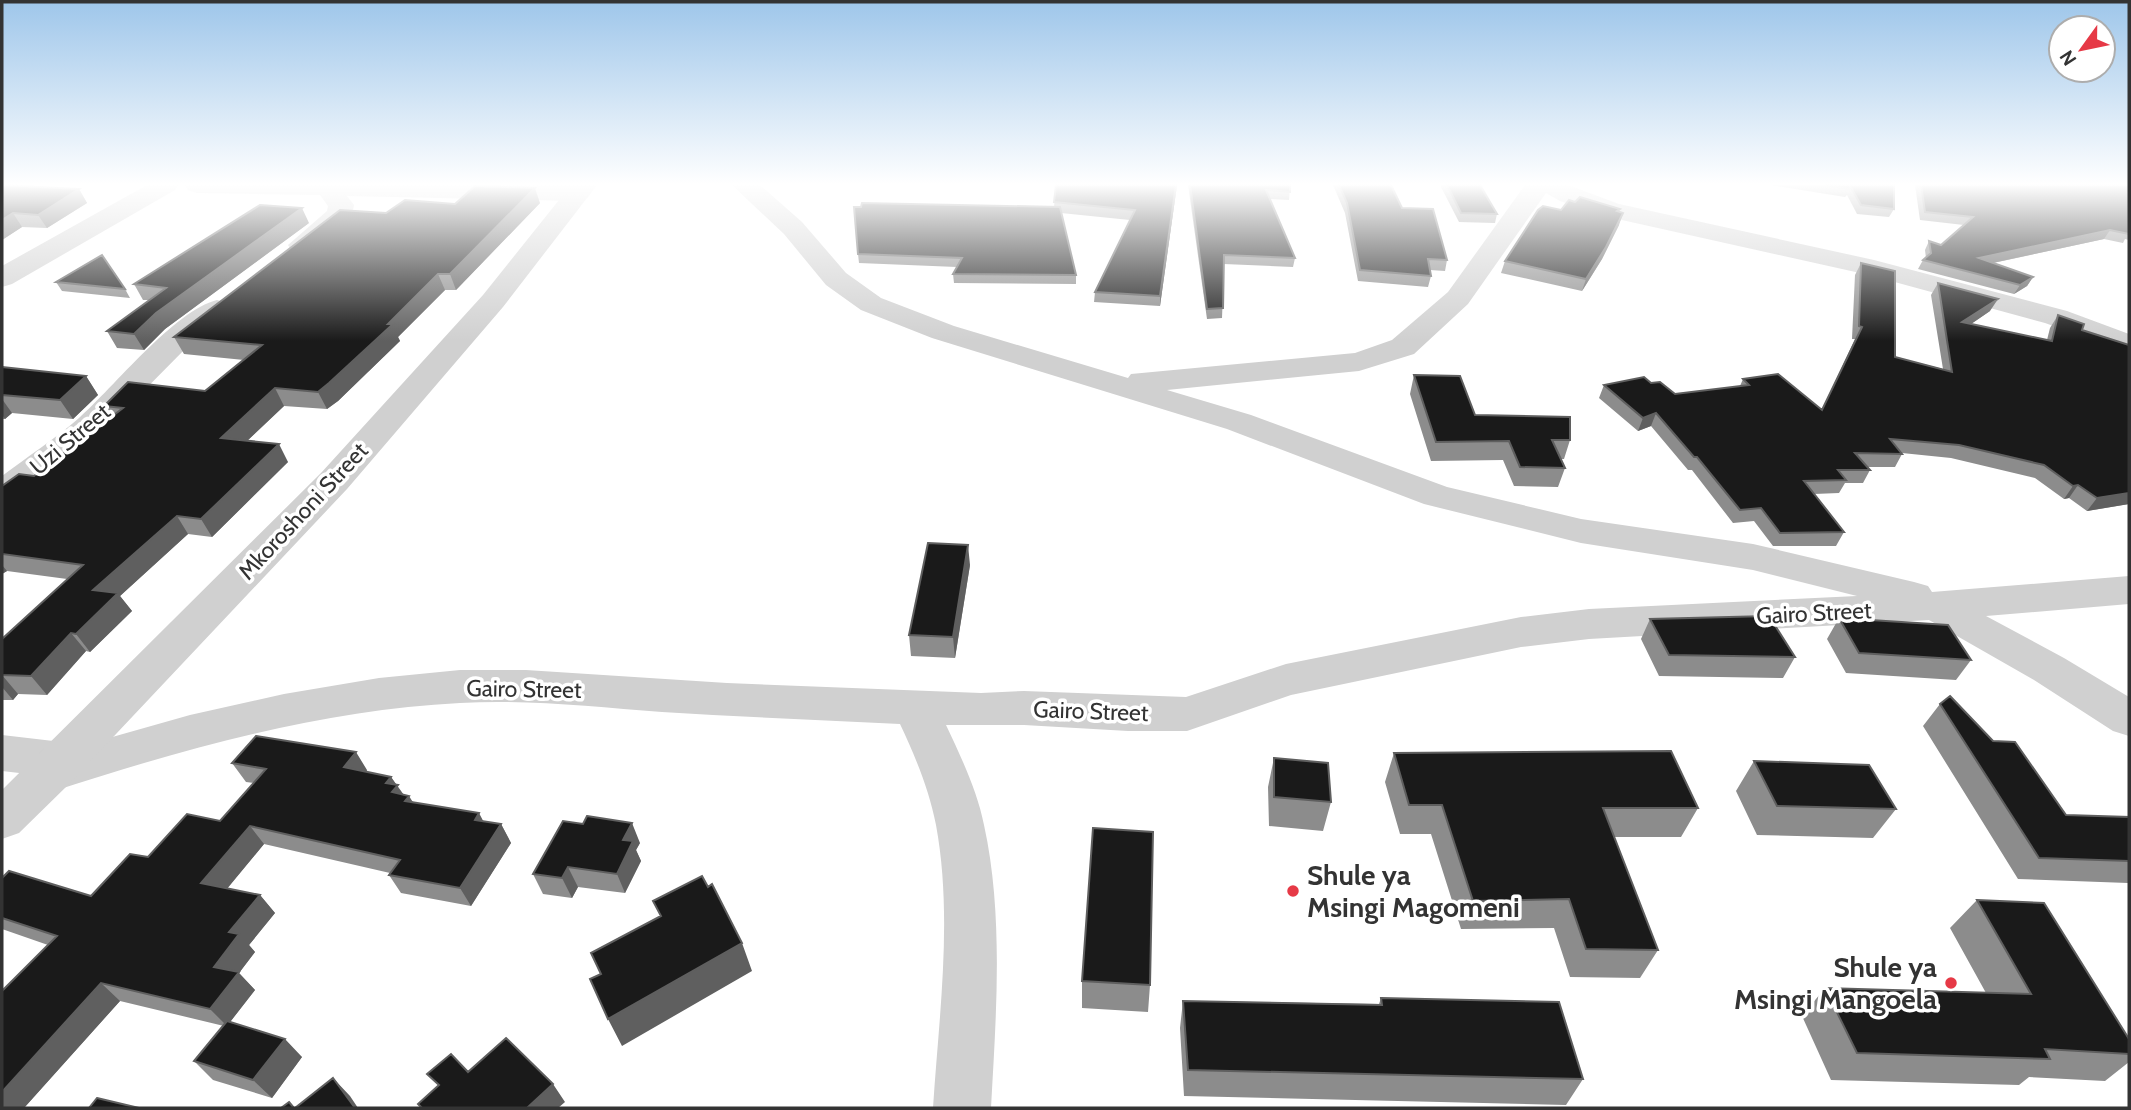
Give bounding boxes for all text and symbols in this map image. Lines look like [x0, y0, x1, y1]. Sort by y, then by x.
north arrow [2047, 14, 2117, 84]
text: N [2055, 46, 2081, 70]
street label: Uzi Street [24, 397, 116, 481]
street label: Mkoroshoni Street [232, 436, 374, 585]
street label: Gairo Street [1756, 596, 1873, 630]
street label: Gairo Street [466, 674, 582, 704]
street label: Gairo Street [1033, 695, 1149, 727]
place label: Shule ya Msingi Magomeni [1307, 858, 1520, 924]
marker: Shule ya Msingi Magomeni [1285, 883, 1301, 899]
place label: Shule ya Msingi Mangoela [1734, 950, 1937, 1016]
marker: Shule ya Msingi Mangoela [1943, 975, 1959, 991]

